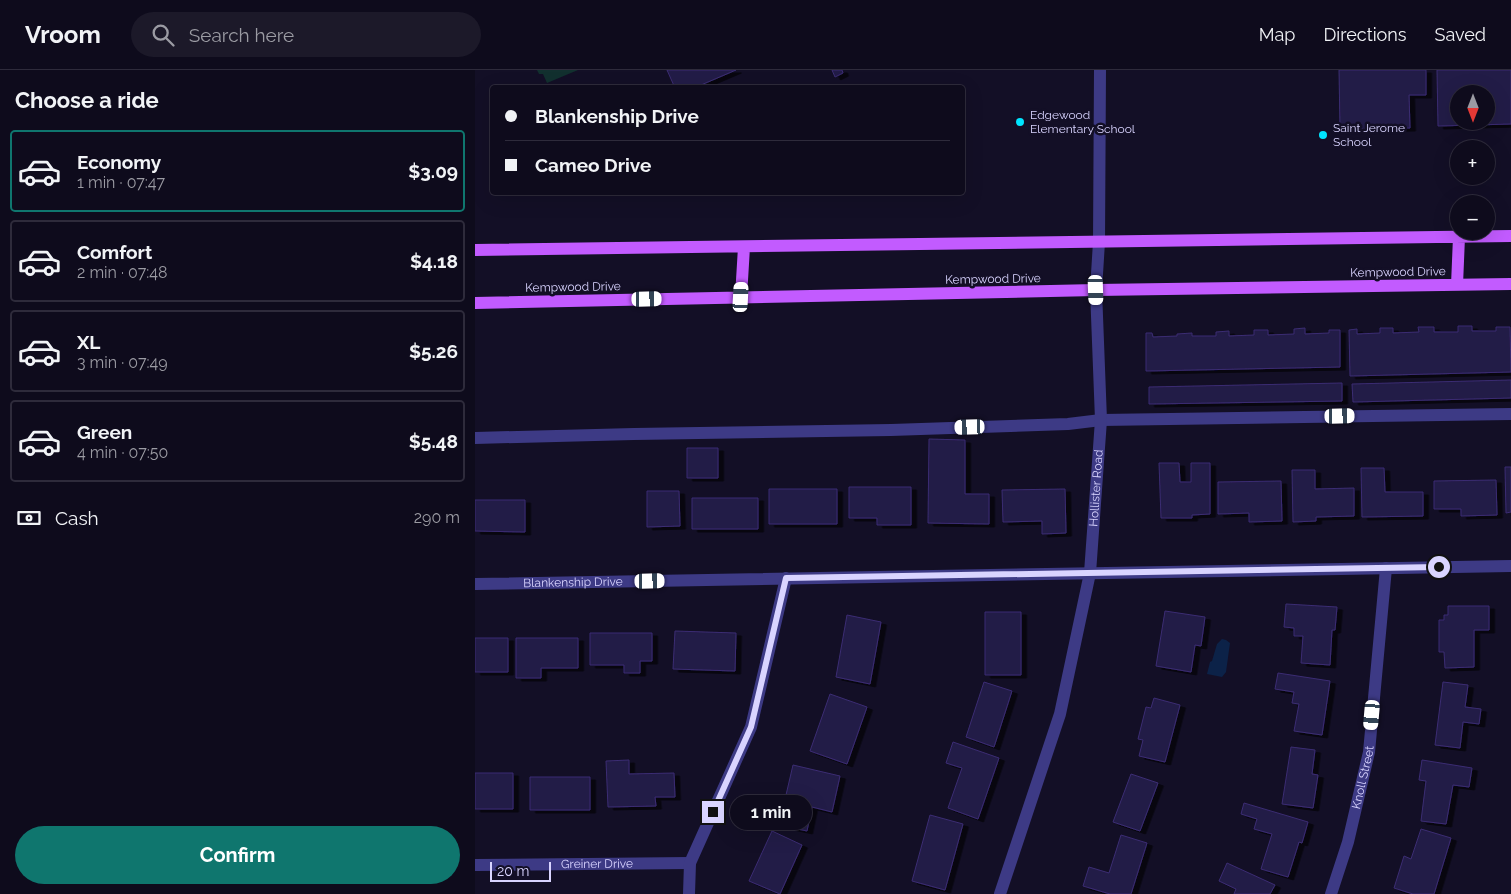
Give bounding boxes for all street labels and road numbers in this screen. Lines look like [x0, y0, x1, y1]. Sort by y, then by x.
street label: Kempwood Drive [1350, 264, 1446, 280]
street label: Kempwood Drive [945, 271, 1041, 287]
street label: Kempwood Drive [525, 279, 621, 295]
street label: Hollister Road [1086, 449, 1106, 527]
street label: Blankenship Drive [523, 574, 623, 590]
street label: Knoll Street [1349, 745, 1377, 810]
street label: Greiner Drive [561, 857, 633, 871]

